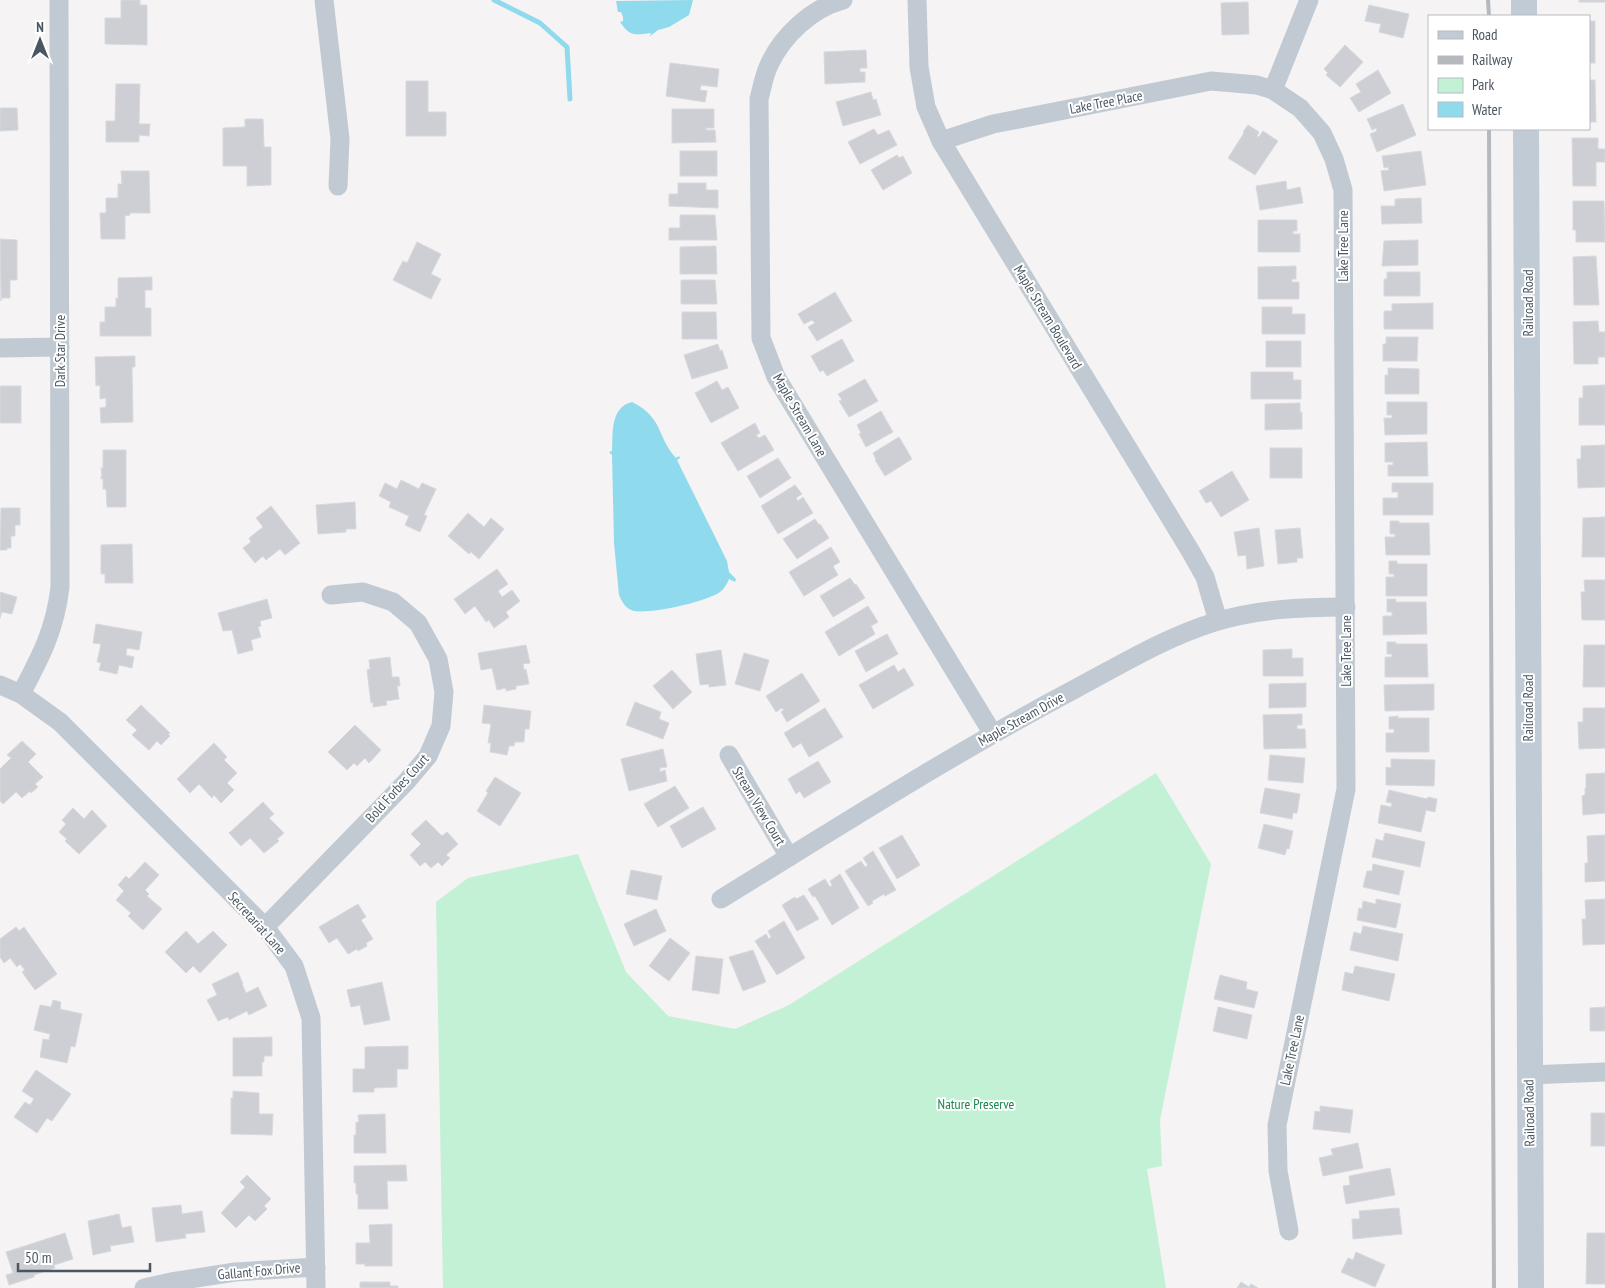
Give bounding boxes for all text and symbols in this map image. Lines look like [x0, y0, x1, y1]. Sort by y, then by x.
north arrow [15, 15, 65, 65]
legend [1428, 15, 1590, 130]
text: N [36, 18, 44, 36]
text: Road [1472, 25, 1498, 44]
text: Railway [1472, 50, 1513, 69]
text: Park [1472, 75, 1494, 94]
street label: Lake Tree Place [1068, 86, 1144, 118]
text: Water [1472, 100, 1503, 119]
street label: Lake Tree Lane [1334, 210, 1352, 282]
street label: Maple Stream Boulevard [1010, 262, 1086, 372]
street label: Railroad Road [1519, 269, 1537, 337]
street label: Dark Star Drive [51, 315, 69, 387]
street label: Maple Stream Lane [769, 370, 831, 460]
street label: Lake Tree Lane [1337, 615, 1355, 687]
street label: Railroad Road [1519, 674, 1537, 742]
street label: Maple Stream Drive [975, 688, 1067, 750]
street label: Bold Forbes Court [361, 750, 433, 826]
street label: Stream View Court [728, 763, 790, 849]
street label: Secretariat Lane [224, 888, 290, 958]
street label: Lake Tree Lane [1276, 1013, 1308, 1087]
street label: Railroad Road [1519, 1079, 1539, 1147]
park label: Nature Preserve [938, 1095, 1015, 1113]
scale bar [18, 1240, 150, 1272]
text: 50 m [25, 1248, 51, 1267]
street label: Gallant Fox Drive [217, 1258, 301, 1284]

